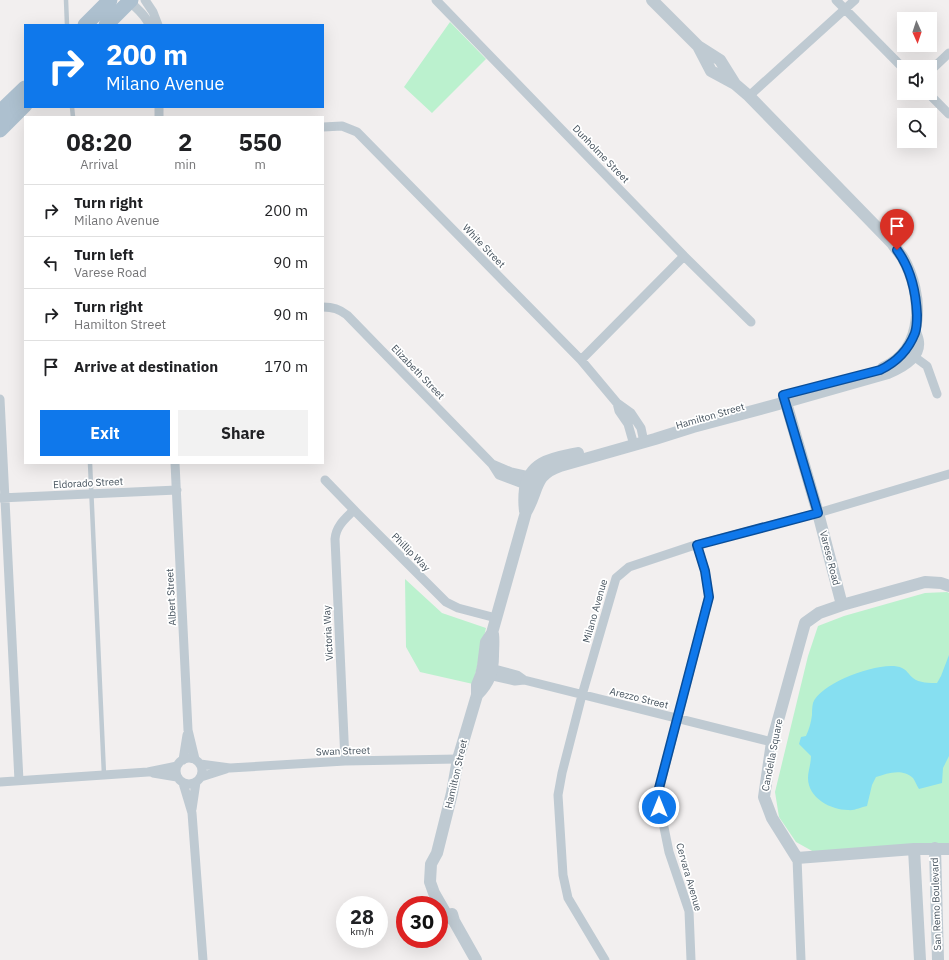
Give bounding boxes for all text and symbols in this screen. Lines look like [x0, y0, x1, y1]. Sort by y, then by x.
north arrow [897, 12, 937, 52]
map controls [897, 12, 937, 148]
text: 200 m [106, 36, 188, 73]
icon: right [40, 40, 92, 92]
button: sound [897, 60, 937, 100]
text: Milano Avenue [106, 72, 224, 95]
button: search [897, 108, 937, 148]
street label: Dunholme Street [570, 122, 632, 186]
text: 08:20 [66, 126, 132, 158]
text: 2 [178, 126, 192, 158]
text: 550 [238, 126, 282, 158]
text: Arrival [80, 156, 118, 173]
text: min [174, 156, 196, 173]
text: m [254, 156, 266, 173]
text: Turn right [74, 193, 143, 212]
icon: right [40, 200, 62, 222]
text: 200 m [264, 201, 308, 220]
pin [880, 209, 914, 250]
text: Milano Avenue [74, 212, 159, 229]
icon: arrive [886, 215, 908, 237]
street label: White Street [460, 221, 508, 271]
text: Turn left [74, 245, 134, 264]
icon: left [40, 252, 62, 274]
text: 90 m [273, 253, 308, 272]
text: Varese Road [74, 264, 147, 281]
text: Turn right [74, 297, 143, 316]
icon: right [40, 304, 62, 326]
text: 90 m [273, 305, 308, 324]
text: Hamilton Street [74, 316, 166, 333]
street label: Elizabeth Street [389, 342, 448, 403]
icon: arrive [40, 356, 62, 378]
text: Arrive at destination [74, 357, 218, 376]
text: 170 m [264, 357, 308, 376]
street label: Hamilton Street [674, 400, 746, 432]
button: Exit [40, 410, 170, 456]
button: Share [178, 410, 308, 456]
street label: Eldorado Street [53, 475, 124, 491]
street label: Varese Road [817, 529, 843, 587]
street label: Phillip Way [389, 530, 433, 574]
street label: Albert Street [163, 567, 179, 626]
street label: Milano Avenue [580, 577, 610, 644]
street label: Victoria Way [320, 605, 336, 661]
street label: Arezzo Street [608, 684, 670, 712]
street label: Candella Square [759, 717, 785, 792]
street label: Hamilton Street [442, 738, 470, 810]
street label: Swan Street [316, 744, 371, 758]
position arrow [638, 786, 680, 828]
street label: Cervara Avenue [673, 841, 705, 913]
street label: San Remo Boulevard [928, 857, 944, 951]
speed limit sign: 30 [396, 896, 448, 948]
text: 28 [350, 903, 374, 930]
text: km/h [350, 925, 374, 938]

